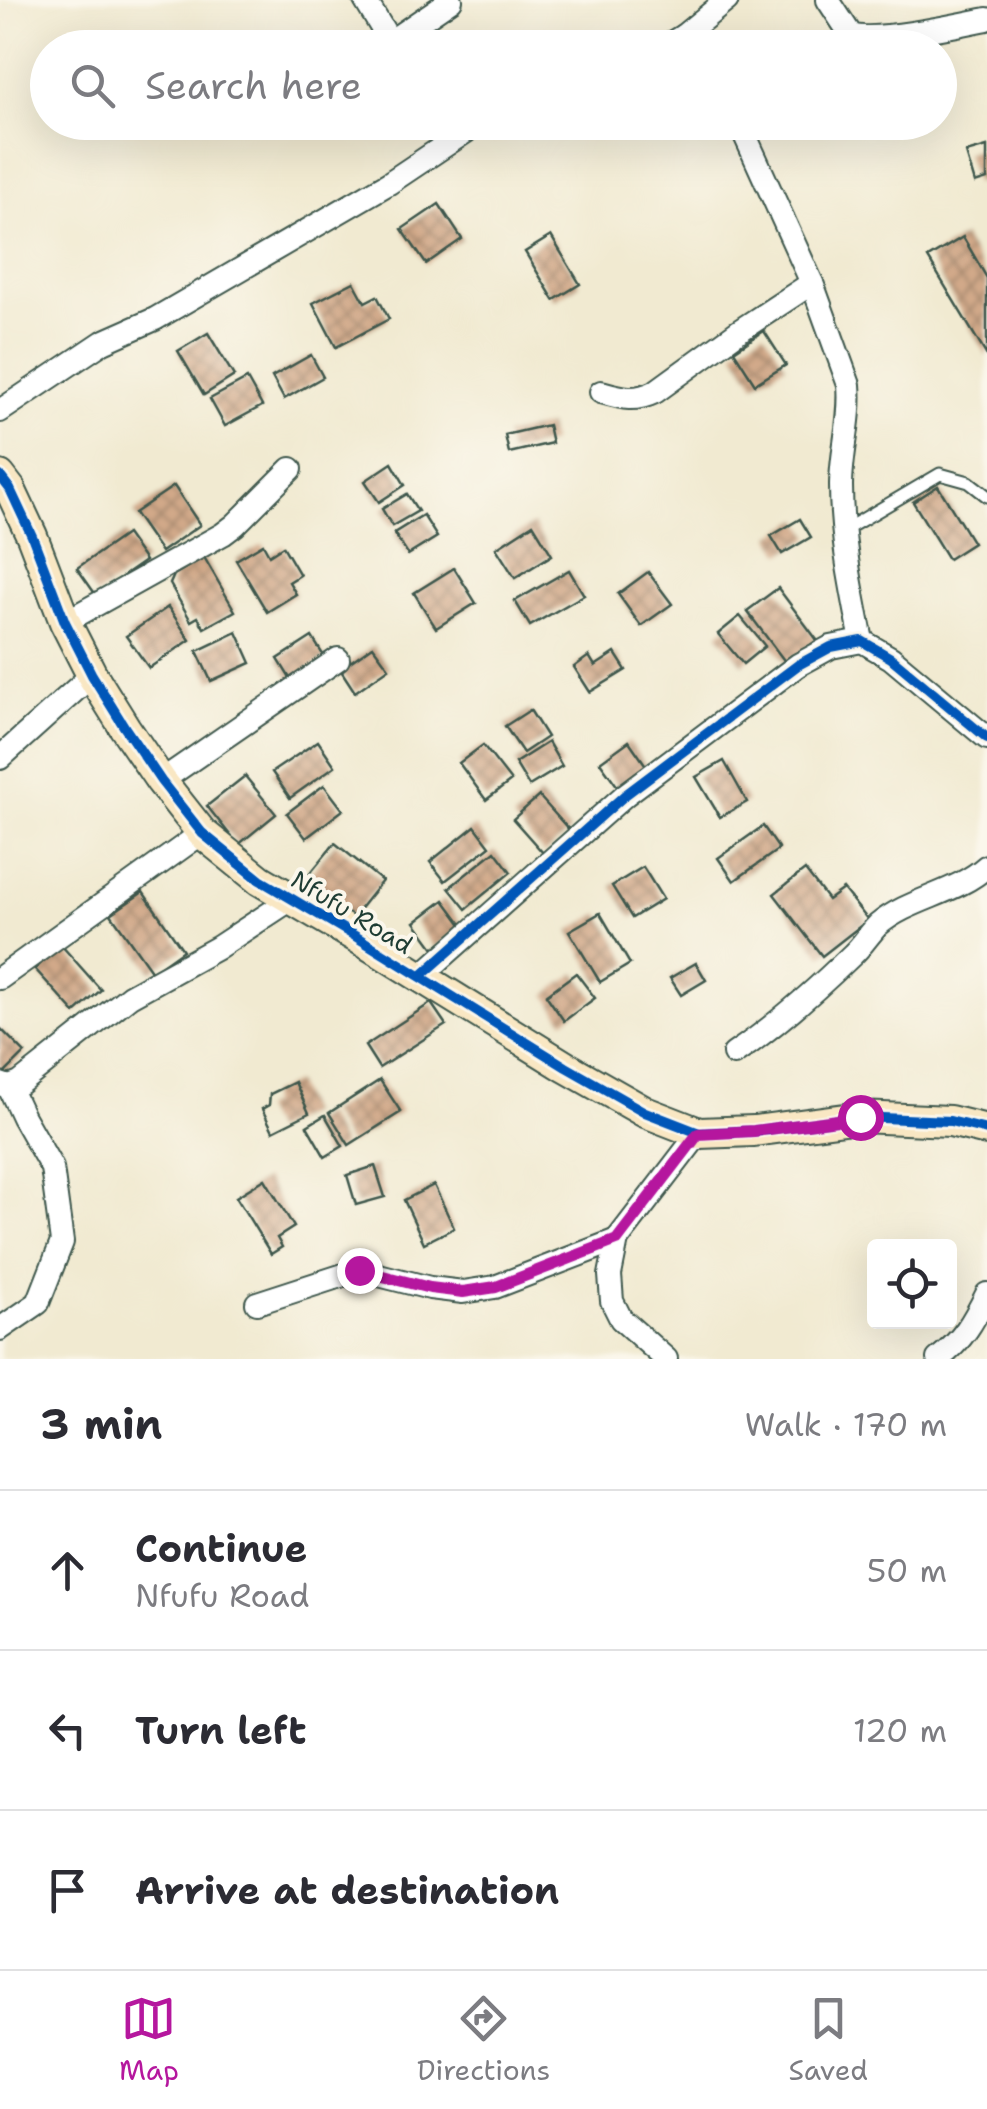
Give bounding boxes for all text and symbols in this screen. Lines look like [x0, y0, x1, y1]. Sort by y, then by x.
search box [30, 30, 957, 140]
icon: search [65, 58, 120, 113]
text: Search here [145, 60, 362, 111]
street label: Nfufu Road [285, 862, 419, 962]
route start [838, 1095, 884, 1141]
map controls [867, 1239, 957, 1329]
button: locate [867, 1239, 957, 1329]
route end [337, 1248, 383, 1294]
text: 3 min [40, 1396, 162, 1452]
text: Walk · 170 m [745, 1403, 947, 1446]
text: Continue [135, 1523, 307, 1574]
icon: ahead [40, 1543, 95, 1598]
text: 50 m [867, 1549, 947, 1592]
text: Nfufu Road [135, 1574, 310, 1617]
icon: left [40, 1703, 95, 1758]
text: Turn left [135, 1705, 307, 1756]
text: 120 m [853, 1709, 947, 1752]
icon: arrive [40, 1863, 95, 1918]
text: Arrive at destination [135, 1865, 559, 1916]
tab: Map [119, 1991, 179, 2089]
tab: Directions [417, 1991, 550, 2089]
tab: Saved [788, 1991, 868, 2089]

